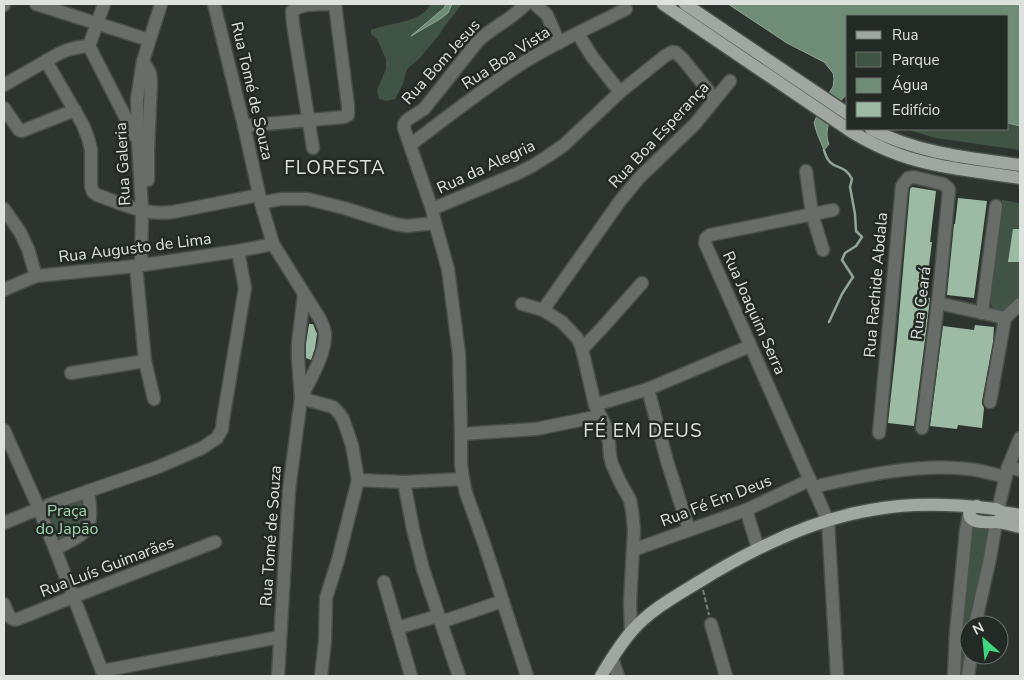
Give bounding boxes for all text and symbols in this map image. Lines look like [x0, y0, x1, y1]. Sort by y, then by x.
street label: Rua Bom Jesus [397, 15, 485, 109]
legend [846, 15, 1009, 130]
street label: Rua Tomé de Souza [225, 20, 279, 162]
street label: Rua Boa Vista [458, 21, 554, 95]
text: Rua [892, 25, 918, 45]
text: Parque [892, 50, 940, 70]
text: Água [892, 75, 928, 95]
street label: Rua Boa Esperança [604, 77, 714, 193]
text: Edifício [892, 100, 940, 120]
street label: Rua Galeria [110, 122, 136, 206]
street label: Rua da Alegria [433, 135, 539, 199]
district label: FLORESTA [284, 155, 386, 181]
street label: Rua Rachide Abdala [859, 212, 893, 358]
street label: Rua Augusto de Lima [57, 228, 213, 268]
street label: Rua Joaquim Serra [717, 248, 791, 378]
street label: Rua Ceará [906, 265, 936, 341]
district label: FÉ EM DEUS [583, 418, 703, 444]
street label: Rua Tomé de Souza [255, 465, 287, 607]
street label: Rua Fé Em Deus [657, 470, 775, 532]
park label: Praça do Japão [36, 500, 98, 540]
street label: Rua Luís Guimarães [37, 531, 177, 603]
north arrow [959, 615, 1009, 665]
text: N [969, 618, 987, 640]

